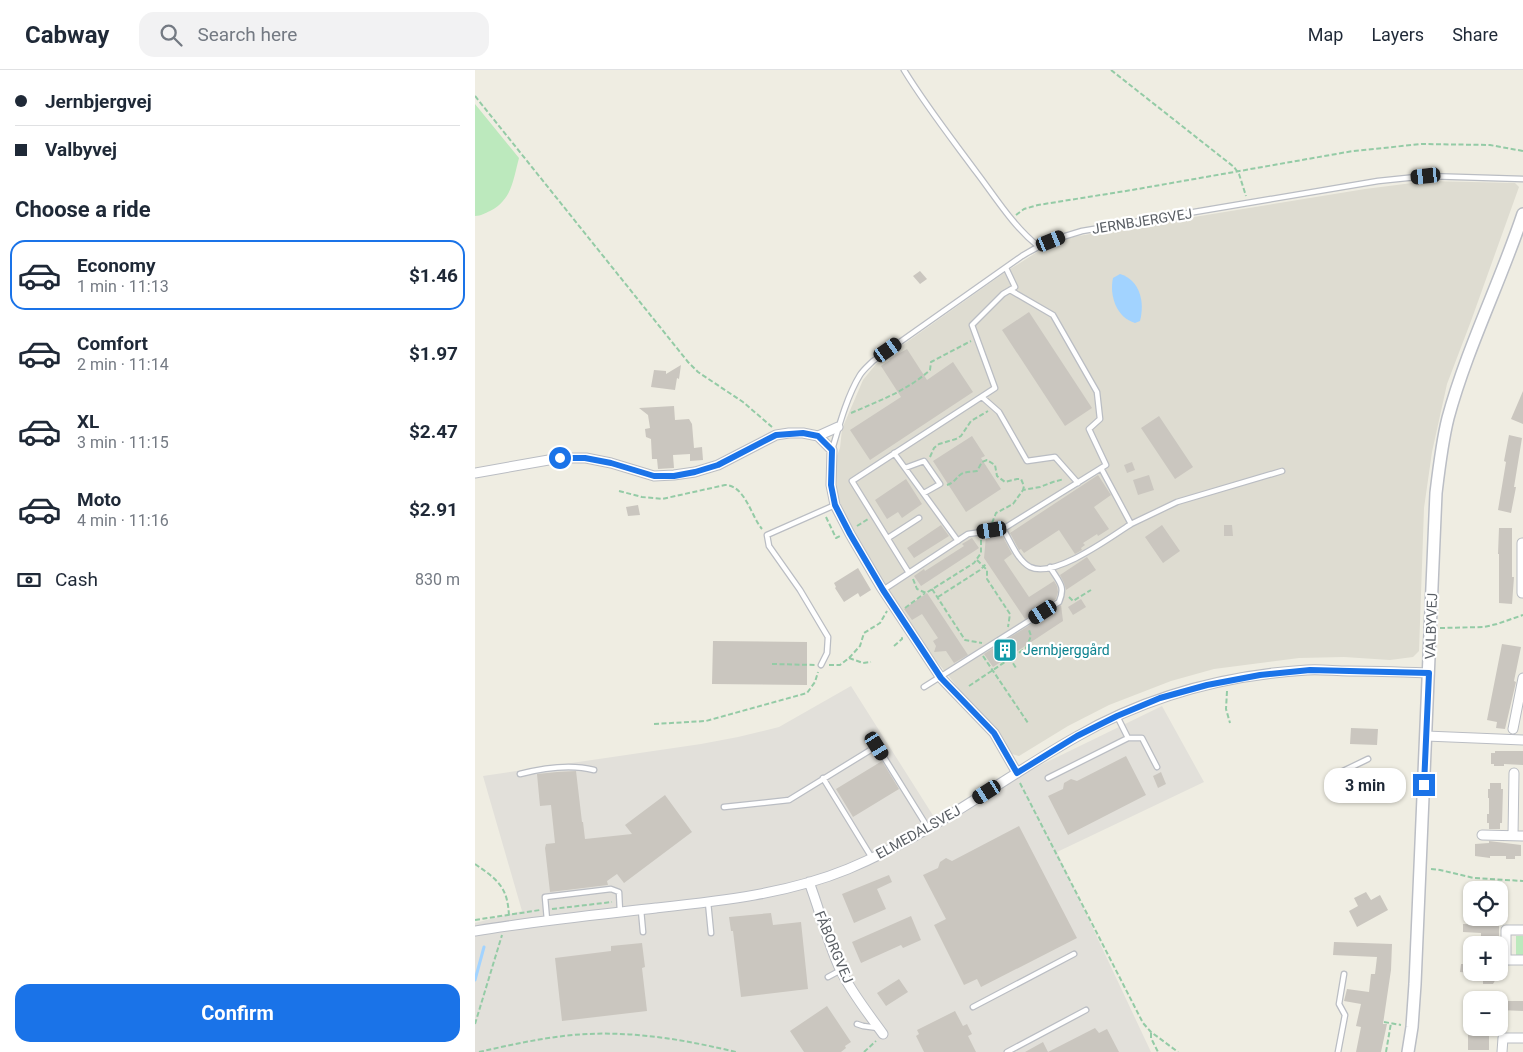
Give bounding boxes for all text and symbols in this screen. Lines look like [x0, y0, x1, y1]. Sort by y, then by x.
search box [139, 12, 489, 57]
text: Cabway [25, 21, 109, 49]
icon: search [157, 21, 185, 49]
text: Search here [197, 23, 297, 46]
text: Map [1308, 24, 1343, 45]
text: Layers [1371, 24, 1424, 45]
text: Share [1452, 24, 1498, 45]
text: Jernbjergvej [45, 90, 152, 113]
text: Valbyvej [45, 138, 117, 161]
car [1410, 167, 1441, 185]
text: Choose a ride [15, 197, 151, 222]
street label: JERNBJERGVEJ [1091, 205, 1193, 237]
car [1034, 228, 1067, 254]
icon: car [17, 253, 62, 298]
text: Economy [77, 254, 156, 277]
text: $1.46 [409, 264, 458, 287]
text: 1 min · 11:13 [77, 277, 169, 296]
icon: car [17, 331, 62, 376]
text: Comfort [77, 332, 148, 355]
car [871, 335, 904, 365]
text: $1.97 [409, 342, 458, 365]
text: 2 min · 11:14 [77, 355, 169, 374]
icon: car [17, 409, 62, 454]
text: XL [77, 410, 99, 433]
text: $2.47 [409, 420, 458, 443]
text: 3 min · 11:15 [77, 433, 169, 452]
route start [549, 447, 571, 469]
icon: car [17, 487, 62, 532]
text: Moto [77, 488, 121, 511]
text: $2.91 [409, 498, 458, 521]
text: 4 min · 11:16 [77, 511, 169, 530]
car [976, 520, 1007, 540]
icon: cash [15, 566, 43, 594]
text: Cash [55, 568, 98, 591]
text: 830 m [415, 570, 460, 589]
street label: VALBYVEJ [1422, 592, 1440, 660]
car [1026, 598, 1059, 626]
building icon: Jernbjerggård [992, 637, 1018, 663]
place label: Jernbjerggård [1023, 642, 1110, 658]
car [862, 729, 891, 763]
callout: 3 min [1324, 768, 1407, 802]
route end [1413, 774, 1435, 796]
text: 3 min [1345, 776, 1385, 795]
car [970, 778, 1003, 806]
street label: ELMEDALSVEJ [873, 802, 963, 862]
map controls [1463, 881, 1508, 1036]
button: locate [1463, 881, 1508, 926]
street label: FÅBORGVEJ [812, 908, 857, 985]
button: + [1463, 936, 1508, 981]
button: Confirm [15, 984, 460, 1042]
button: − [1463, 991, 1508, 1036]

